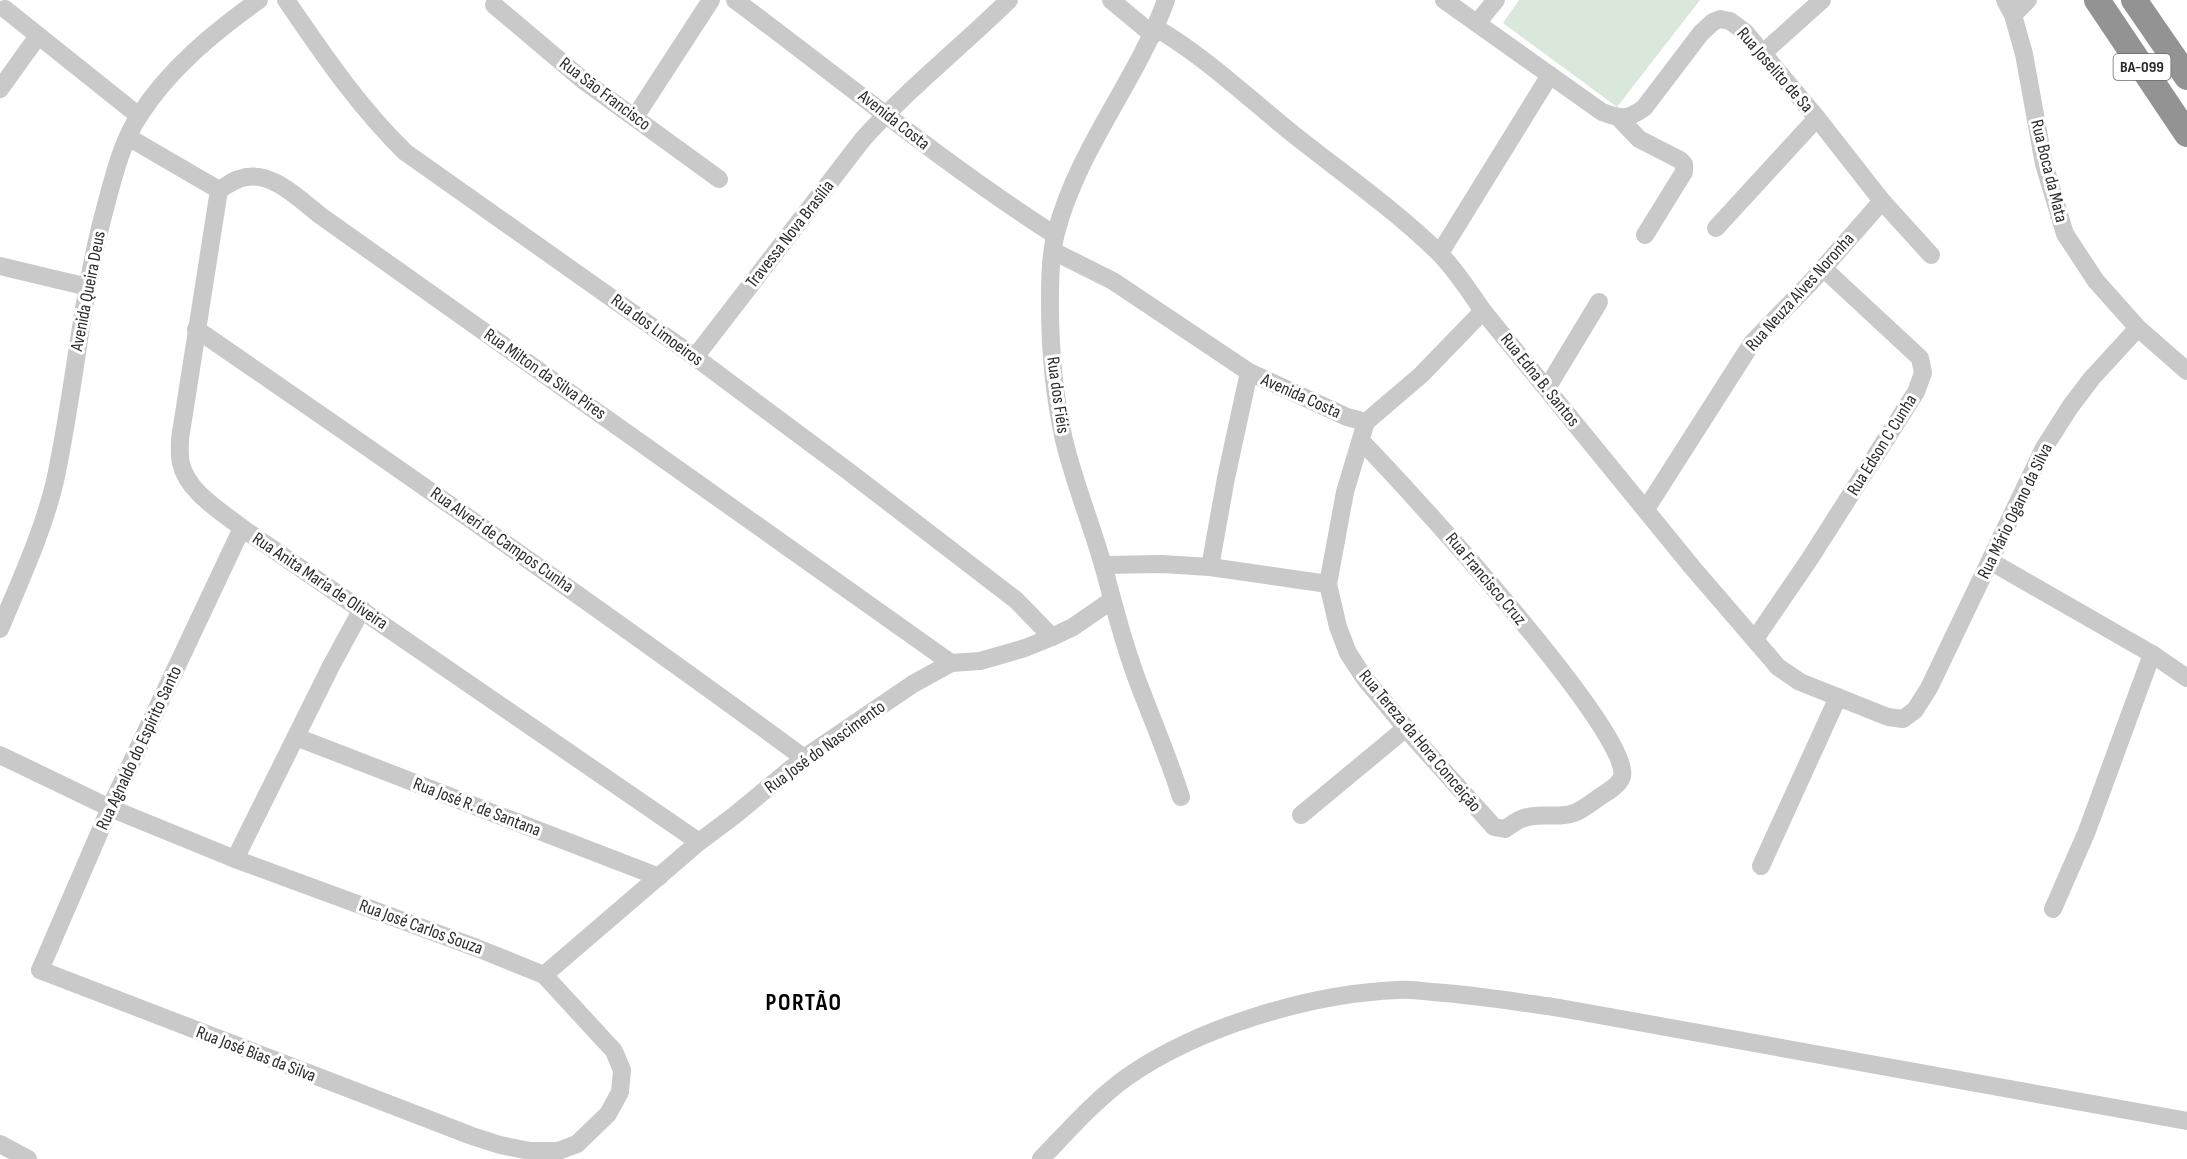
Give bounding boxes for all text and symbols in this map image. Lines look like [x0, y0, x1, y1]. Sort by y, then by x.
street label: Rua Joselito de Sa [1732, 23, 1818, 117]
street label: Rua São Francisco [555, 53, 655, 135]
road number: BA-099 [2114, 54, 2170, 80]
street label: Avenida Costa [853, 85, 934, 154]
street label: Rua Boca da Mata [2026, 117, 2072, 225]
street label: Travessa Nova Brasília [741, 176, 839, 292]
street label: Avenida Queira Deus [66, 229, 110, 354]
street label: Rua Neuza Alves Noronha [1741, 229, 1859, 355]
street label: Rua dos Limoeiros [607, 290, 707, 370]
street label: Rua Milton da Silva Pires [480, 324, 610, 424]
street label: Rua Edna B. Santos [1496, 329, 1584, 431]
street label: Rua dos Fiéis [1042, 355, 1074, 435]
street label: Avenida Costa [1257, 369, 1344, 423]
street label: Rua Edson C Cunha [1843, 391, 1921, 499]
street label: Rua Mário Ogano da Silva [1973, 440, 2057, 582]
street label: Rua Alveri de Campos Cunha [426, 483, 578, 597]
street label: Rua Anita Maria de Oliveira [248, 528, 392, 634]
street label: Rua Francisco Cruz [1441, 528, 1531, 630]
street label: Rua Agnaldo do Espírito Santo [92, 663, 186, 833]
street label: Rua Tereza da Hora Conceição [1355, 666, 1485, 816]
street label: Rua José do Nascimento [761, 696, 889, 798]
street label: Rua José R. de Santana [410, 773, 544, 841]
street label: Rua José Carlos Souza [356, 895, 486, 959]
district label: PORTÃO [766, 988, 842, 1017]
street label: Rua José Bias da Silva [193, 1022, 319, 1086]

